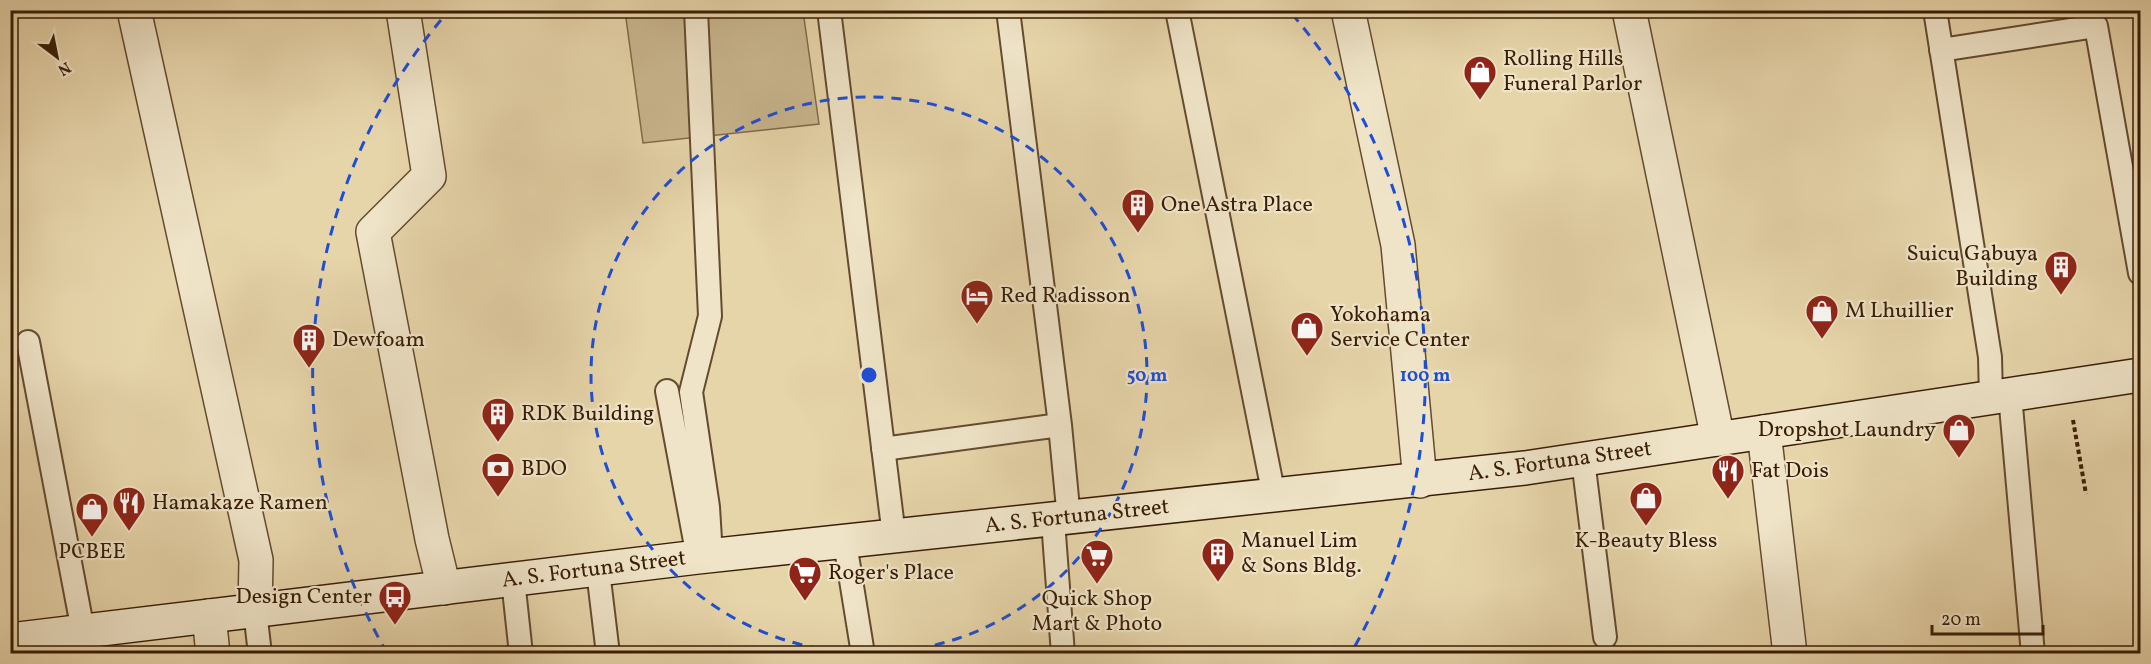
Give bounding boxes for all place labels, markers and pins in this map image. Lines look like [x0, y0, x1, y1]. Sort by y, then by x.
place label: Rolling Hills Funeral Parlor [1503, 44, 1642, 100]
shop icon: Rolling Hills Funeral Parlor [1462, 54, 1498, 101]
building icon: One Astra Place [1120, 187, 1156, 234]
place label: One Astra Place [1161, 190, 1313, 221]
place label: Suicu Gabuya Building [1907, 239, 2038, 295]
building icon: Suicu Gabuya Building [2043, 249, 2079, 296]
hotel icon: Red Radisson [959, 278, 995, 325]
place label: Red Radisson [1000, 281, 1131, 312]
shop icon: M Lhuillier [1804, 293, 1840, 340]
place label: M Lhuillier [1845, 296, 1954, 327]
place label: Yokohama Service Center [1330, 300, 1470, 356]
shop icon: Yokohama Service Center [1289, 310, 1325, 357]
building icon: Dewfoam [291, 322, 327, 369]
place label: Dewfoam [332, 325, 425, 356]
centre of rings [859, 365, 879, 385]
building icon: RDK Building [480, 396, 516, 443]
place label: RDK Building [521, 399, 654, 430]
shop icon: Dropshot Laundry [1941, 412, 1977, 459]
place label: Dropshot Laundry [1758, 415, 1936, 446]
bank icon: BDO [480, 451, 516, 498]
restaurant icon: Fat Dois [1710, 453, 1746, 500]
place label: BDO [521, 454, 567, 485]
place label: Fat Dois [1751, 456, 1829, 487]
shop icon: K-Beauty Bless [1628, 480, 1664, 527]
restaurant icon: Hamakaze Ramen [111, 485, 147, 532]
place label: Hamakaze Ramen [152, 488, 328, 519]
shop icon: PCBEE [74, 491, 110, 538]
place label: Manuel Lim & Sons Bldg. [1241, 526, 1362, 582]
place label: K-Beauty Bless [1575, 526, 1717, 557]
building icon: Manuel Lim & Sons Bldg. [1200, 536, 1236, 583]
place label: PCBEE [58, 537, 126, 568]
supermarket icon: Quick Shop Mart & Photo [1079, 538, 1115, 585]
supermarket icon: Roger's Place [787, 555, 823, 602]
place label: Roger's Place [828, 558, 954, 589]
bus stop icon: Design Center [377, 579, 413, 626]
place label: Design Center [236, 582, 372, 613]
place label: Quick Shop Mart & Photo [1032, 584, 1162, 640]

